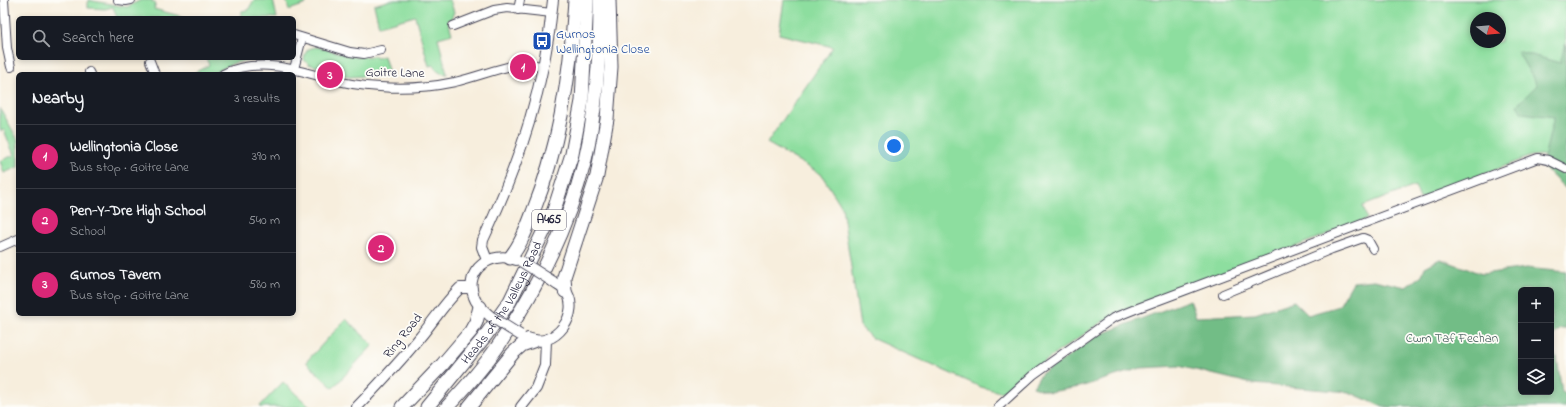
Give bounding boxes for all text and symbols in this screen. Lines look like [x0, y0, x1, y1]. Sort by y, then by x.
north arrow [1470, 12, 1506, 48]
search box [16, 16, 296, 60]
place label: Gurnos Wellingtonia Close [556, 25, 650, 60]
icon: search [30, 27, 52, 49]
text: Search here [62, 27, 134, 49]
bus stop icon: Gurnos Wellingtonia Close [531, 30, 553, 52]
pin: 1 [510, 52, 536, 82]
pin: 3 [317, 60, 343, 90]
street label: Goitre Lane [365, 63, 425, 83]
text: Nearby [32, 86, 84, 111]
text: 3 results [234, 89, 280, 108]
text: Wellingtonia Close [70, 136, 178, 158]
your location [884, 136, 904, 156]
text: 1 [43, 147, 47, 166]
text: 390 m [252, 147, 280, 166]
text: Bus stop · Goitre Lane [70, 158, 189, 177]
text: Pen-Y-Dre High School [70, 200, 206, 222]
road number: A465 [532, 210, 566, 230]
text: 2 [42, 211, 48, 230]
text: 540 m [248, 211, 280, 230]
text: School [70, 222, 106, 241]
pin: 2 [368, 233, 394, 263]
street label: Heads of the Valleys Road [456, 237, 547, 368]
text: Gurnos Tavern [70, 264, 161, 286]
text: 3 [42, 275, 48, 294]
text: 580 m [249, 275, 280, 294]
text: Bus stop · Goitre Lane [70, 286, 189, 305]
map controls [1518, 287, 1554, 395]
button: + [1518, 287, 1554, 323]
street label: Ring Road [379, 309, 428, 363]
button: − [1518, 323, 1554, 359]
park label: Cwm Taf Fechan [1406, 329, 1498, 348]
button: layers [1518, 359, 1554, 395]

